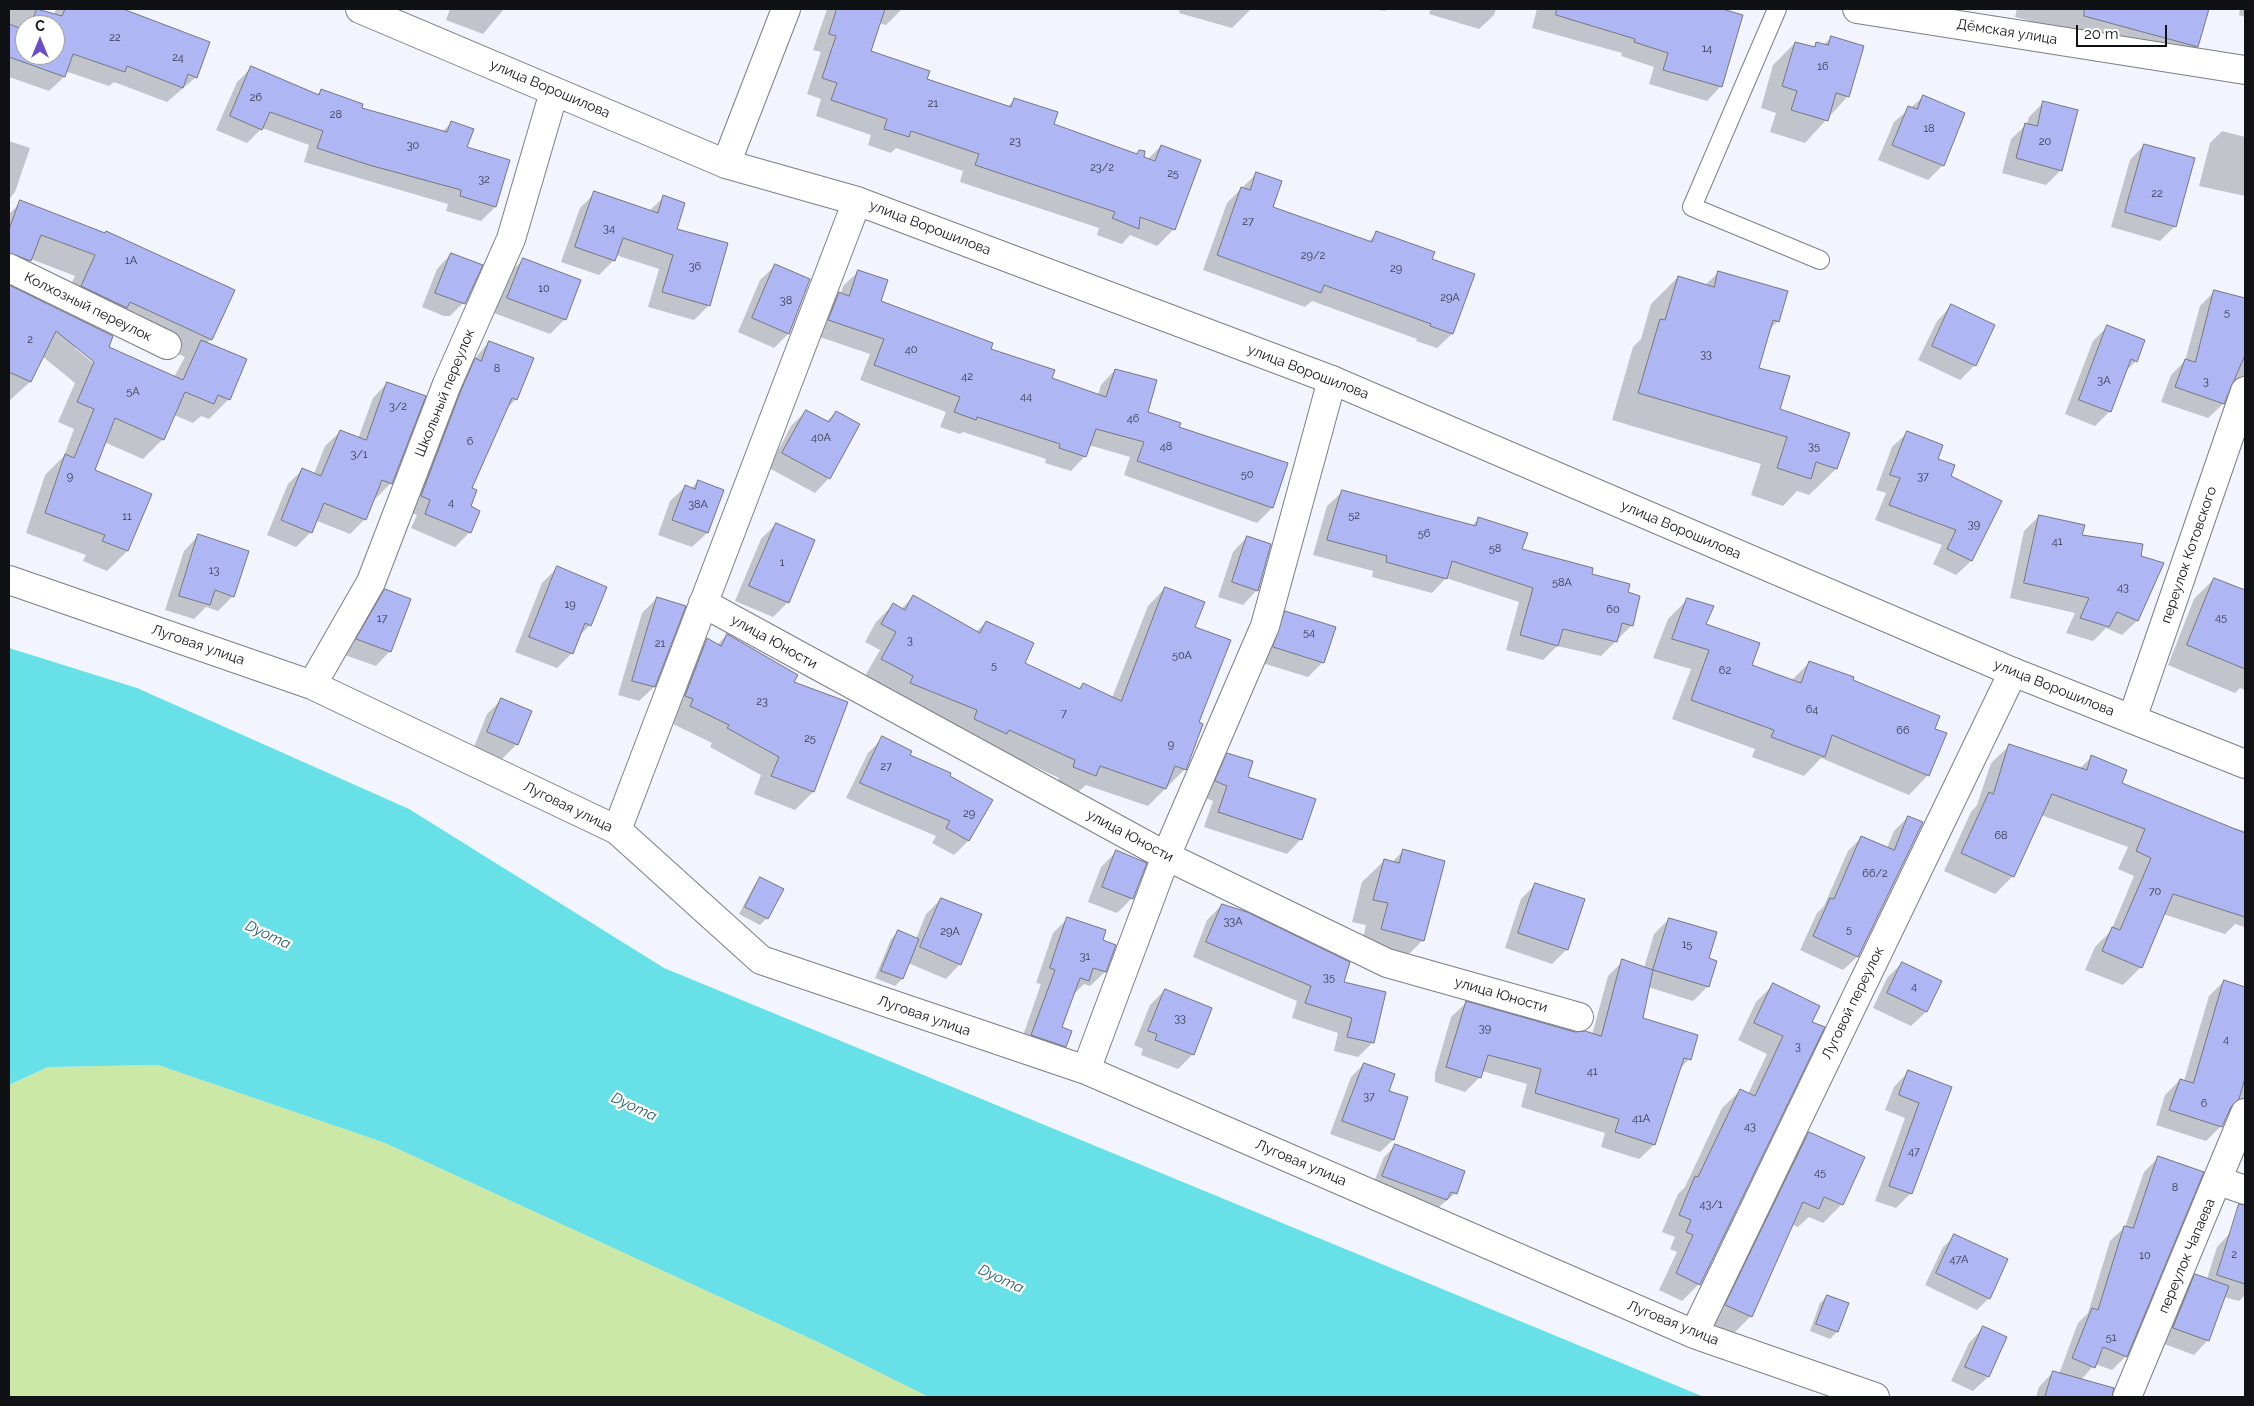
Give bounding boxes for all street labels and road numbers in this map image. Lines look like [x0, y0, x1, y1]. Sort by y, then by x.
street label: Дёмская улица [1956, 16, 2058, 48]
street label: улица Ворошилова [487, 56, 613, 122]
street label: улица Ворошилова [867, 197, 993, 259]
street label: Колхозный переулок [21, 269, 155, 345]
street label: Школьный переулок [412, 326, 478, 460]
street label: улица Ворошилова [1245, 341, 1371, 403]
street label: переулок Котовского [2158, 484, 2220, 626]
street label: улица Ворошилова [1618, 497, 1744, 563]
street label: улица Юности [728, 611, 820, 673]
street label: Луговая улица [149, 621, 247, 669]
street label: улица Ворошилова [1991, 656, 2117, 720]
street label: Луговая улица [521, 778, 615, 836]
street label: улица Юности [1084, 806, 1176, 866]
street label: Луговой переулок [1818, 944, 1888, 1062]
street label: улица Юности [1453, 974, 1549, 1016]
street label: Луговая улица [875, 992, 973, 1040]
street label: Луговая улица [1253, 1136, 1349, 1190]
street label: переулок Чапаева [2155, 1196, 2219, 1316]
street label: Луговая улица [1625, 1297, 1721, 1349]

